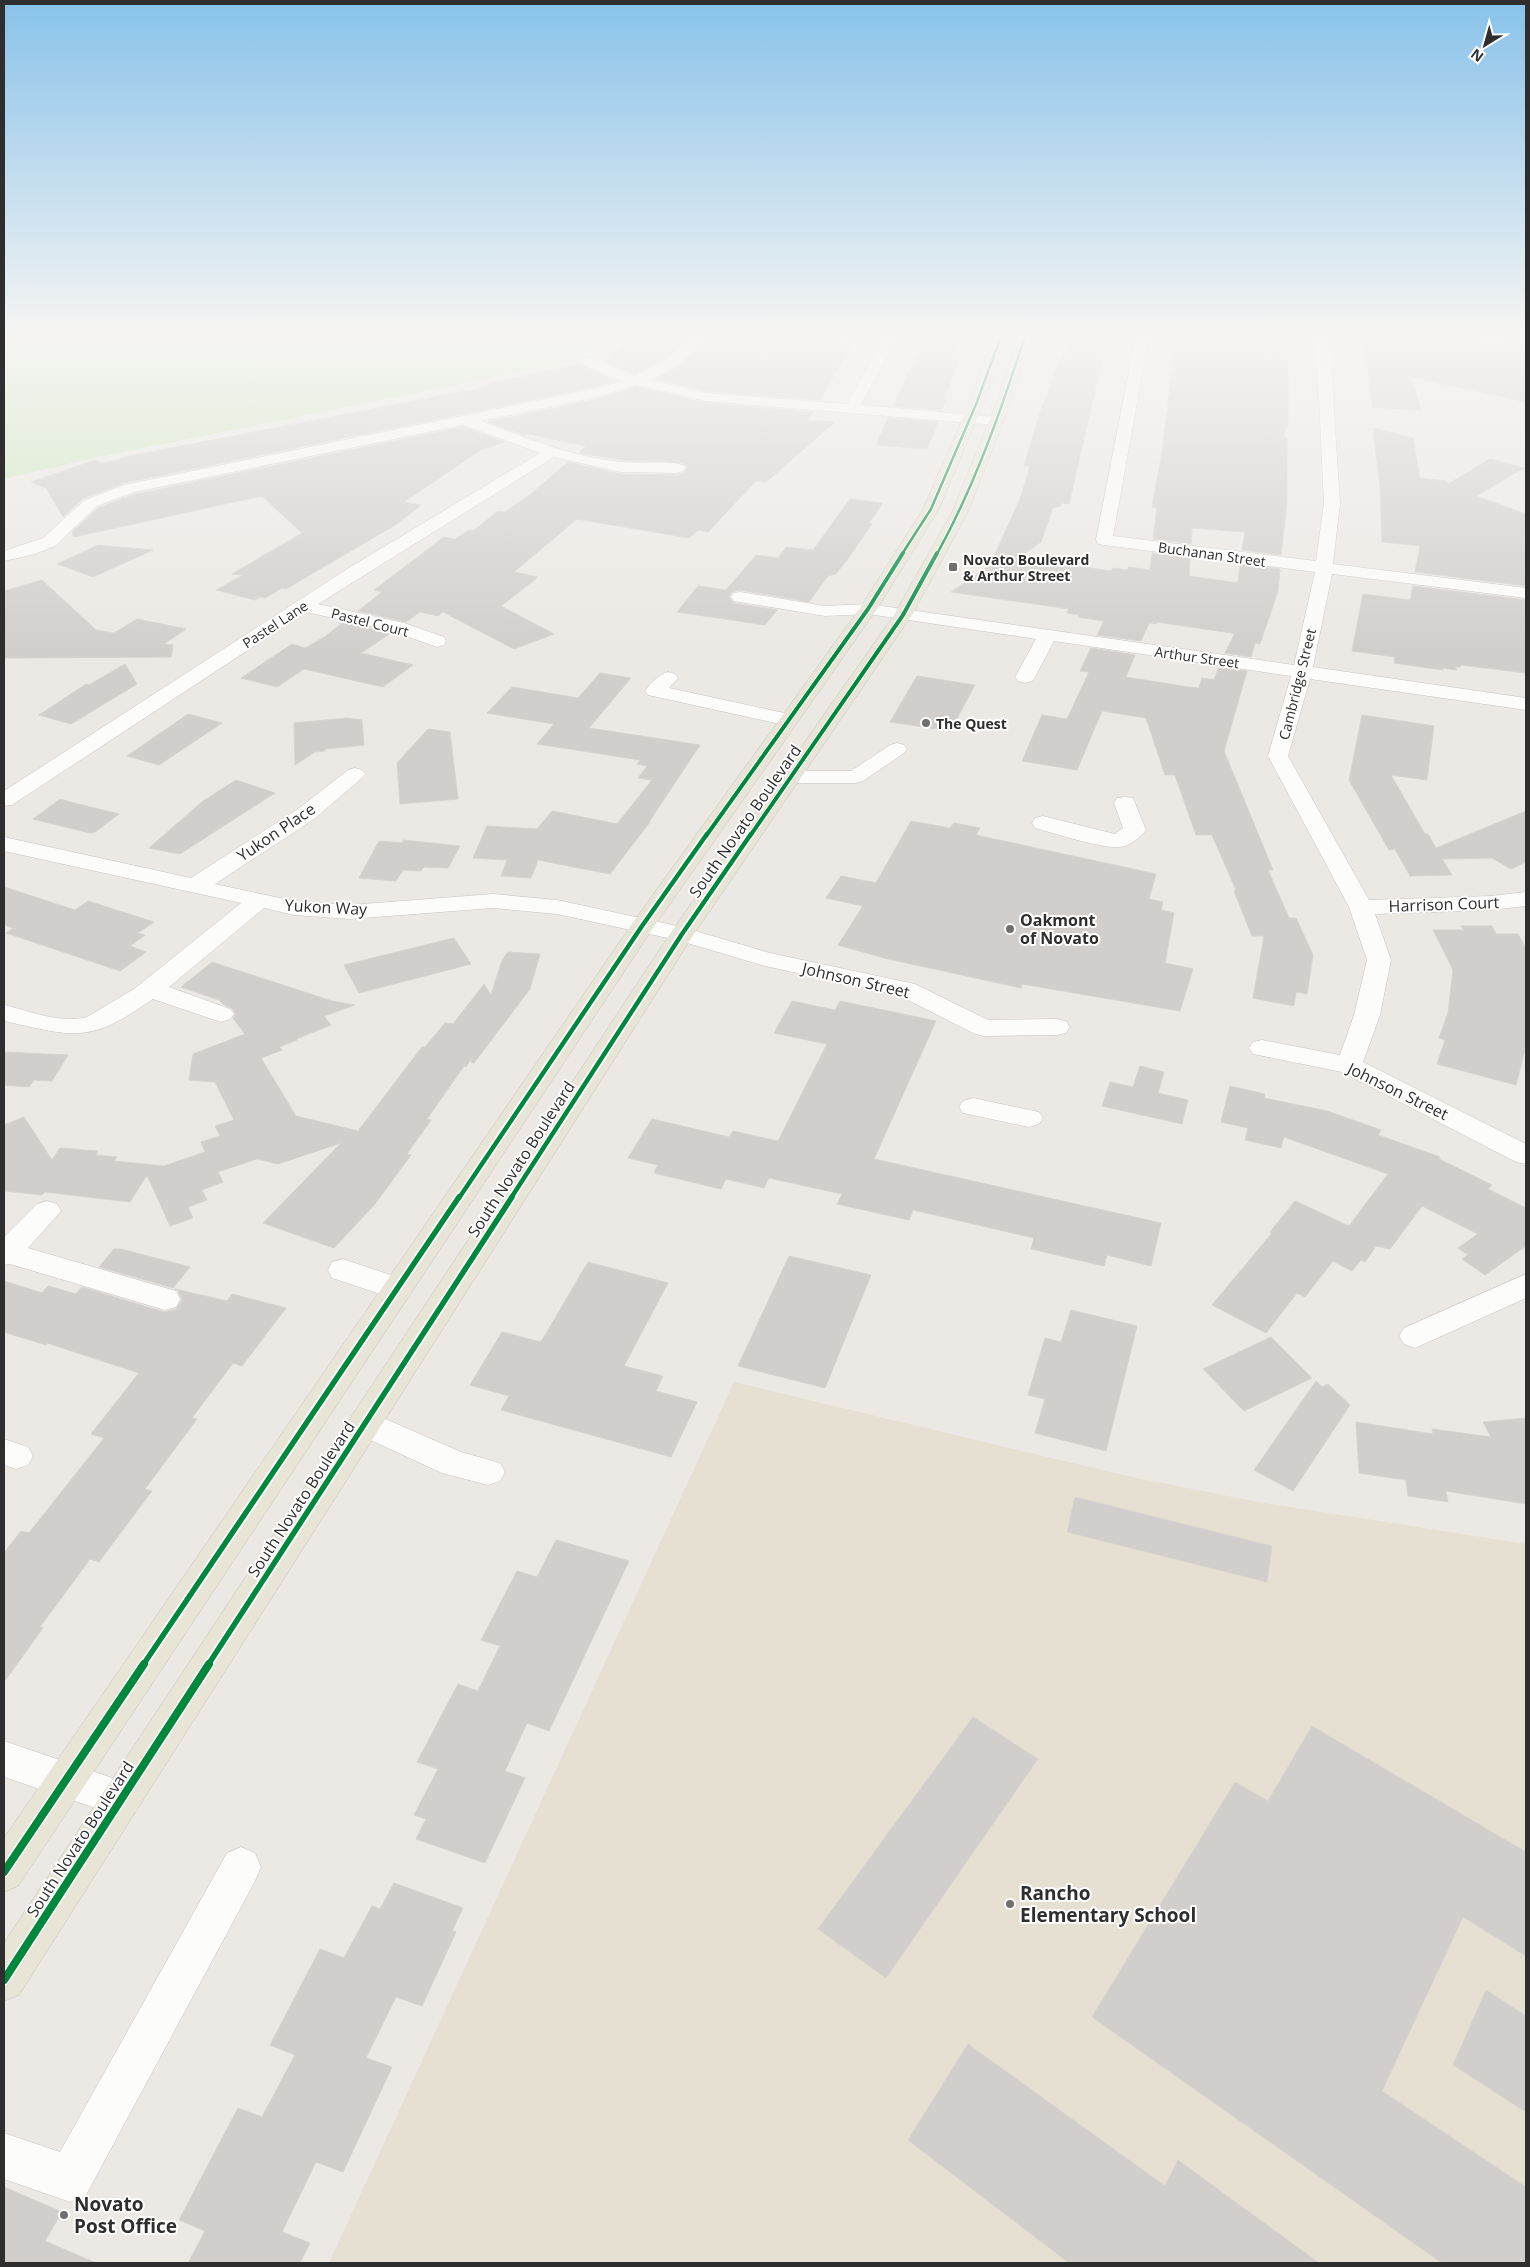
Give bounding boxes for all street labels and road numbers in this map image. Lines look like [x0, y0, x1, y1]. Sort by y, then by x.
street label: Buchanan Street [1157, 537, 1267, 571]
street label: Pastel Lane [239, 596, 311, 652]
street label: Pastel Court [329, 603, 411, 641]
street label: Cambridge Street [1274, 626, 1320, 742]
street label: Arthur Street [1153, 642, 1241, 672]
street label: South Novato Boulevard [684, 740, 806, 902]
street label: Yukon Place [233, 798, 319, 866]
street label: Harrison Court [1388, 891, 1500, 917]
street label: Yukon Way [284, 894, 369, 920]
street label: Johnson Street [798, 957, 912, 1003]
street label: Johnson Street [1342, 1056, 1452, 1125]
street label: South Novato Boulevard [462, 1077, 580, 1241]
street label: South Novato Boulevard [242, 1417, 360, 1581]
street label: South Novato Boulevard [21, 1757, 139, 1921]

